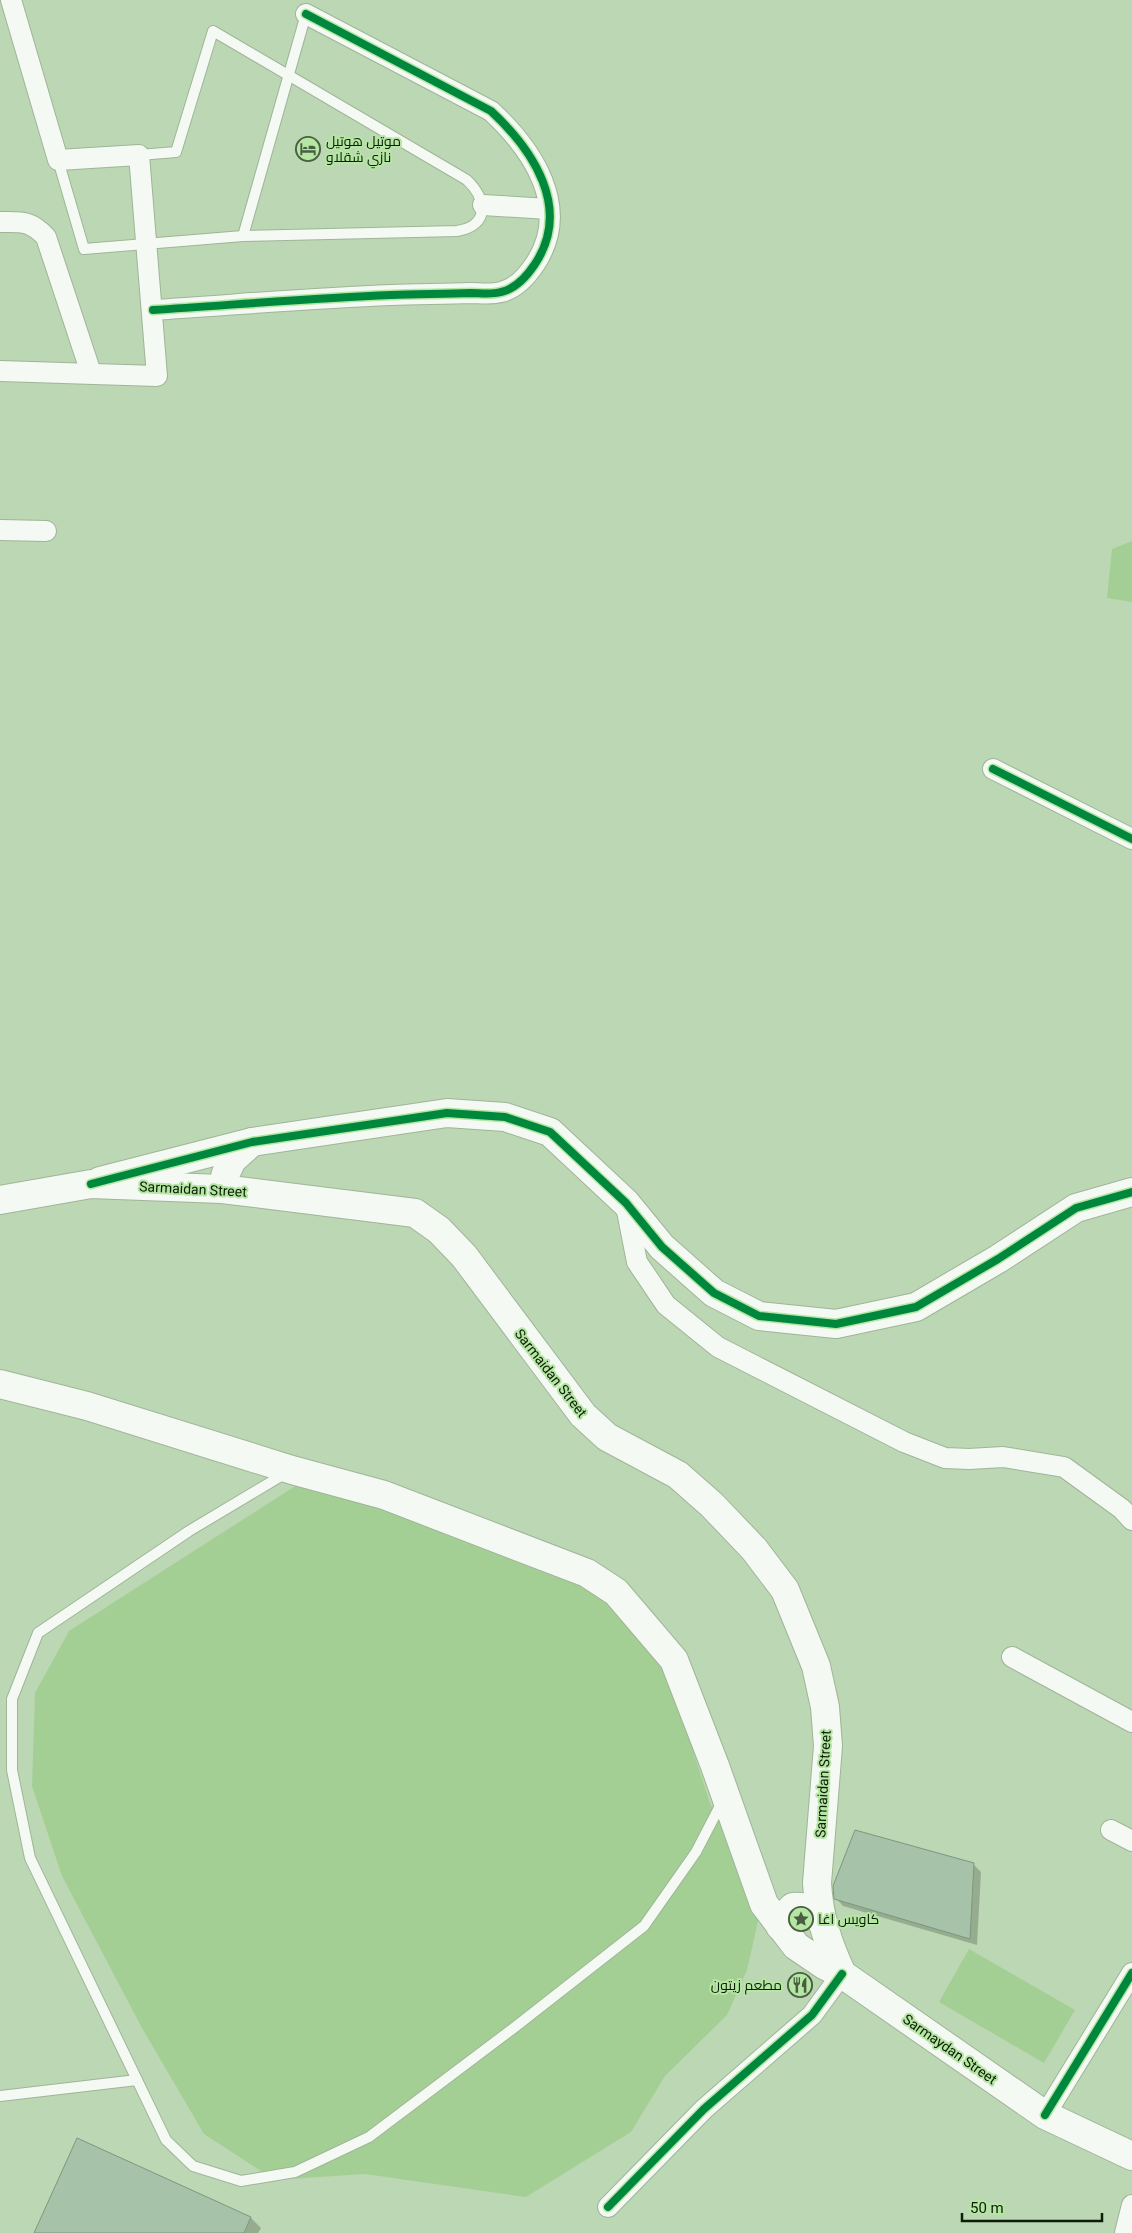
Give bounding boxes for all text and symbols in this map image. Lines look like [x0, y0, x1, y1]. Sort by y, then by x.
place label: موتيل هوتيل نازي شقلاو [326, 133, 401, 169]
hotel icon: موتيل هوتيل نازي شقلاو [295, 136, 321, 162]
street label: Sarmaidan Street [139, 1178, 248, 1200]
street label: Sarmaidan Street [512, 1326, 591, 1421]
street label: Sarmaidan Street [812, 1729, 834, 1838]
place icon: كاويس اغا [788, 1906, 814, 1932]
place label: كاويس اغا [818, 1911, 879, 1927]
restaurant icon: مطعم زيتون [787, 1972, 813, 1998]
place label: مطعم زيتون [711, 1977, 782, 1995]
street label: Sarmaydan Street [900, 2011, 1000, 2088]
scale bar [962, 2190, 1102, 2222]
text: 50 m [970, 2199, 1004, 2217]

